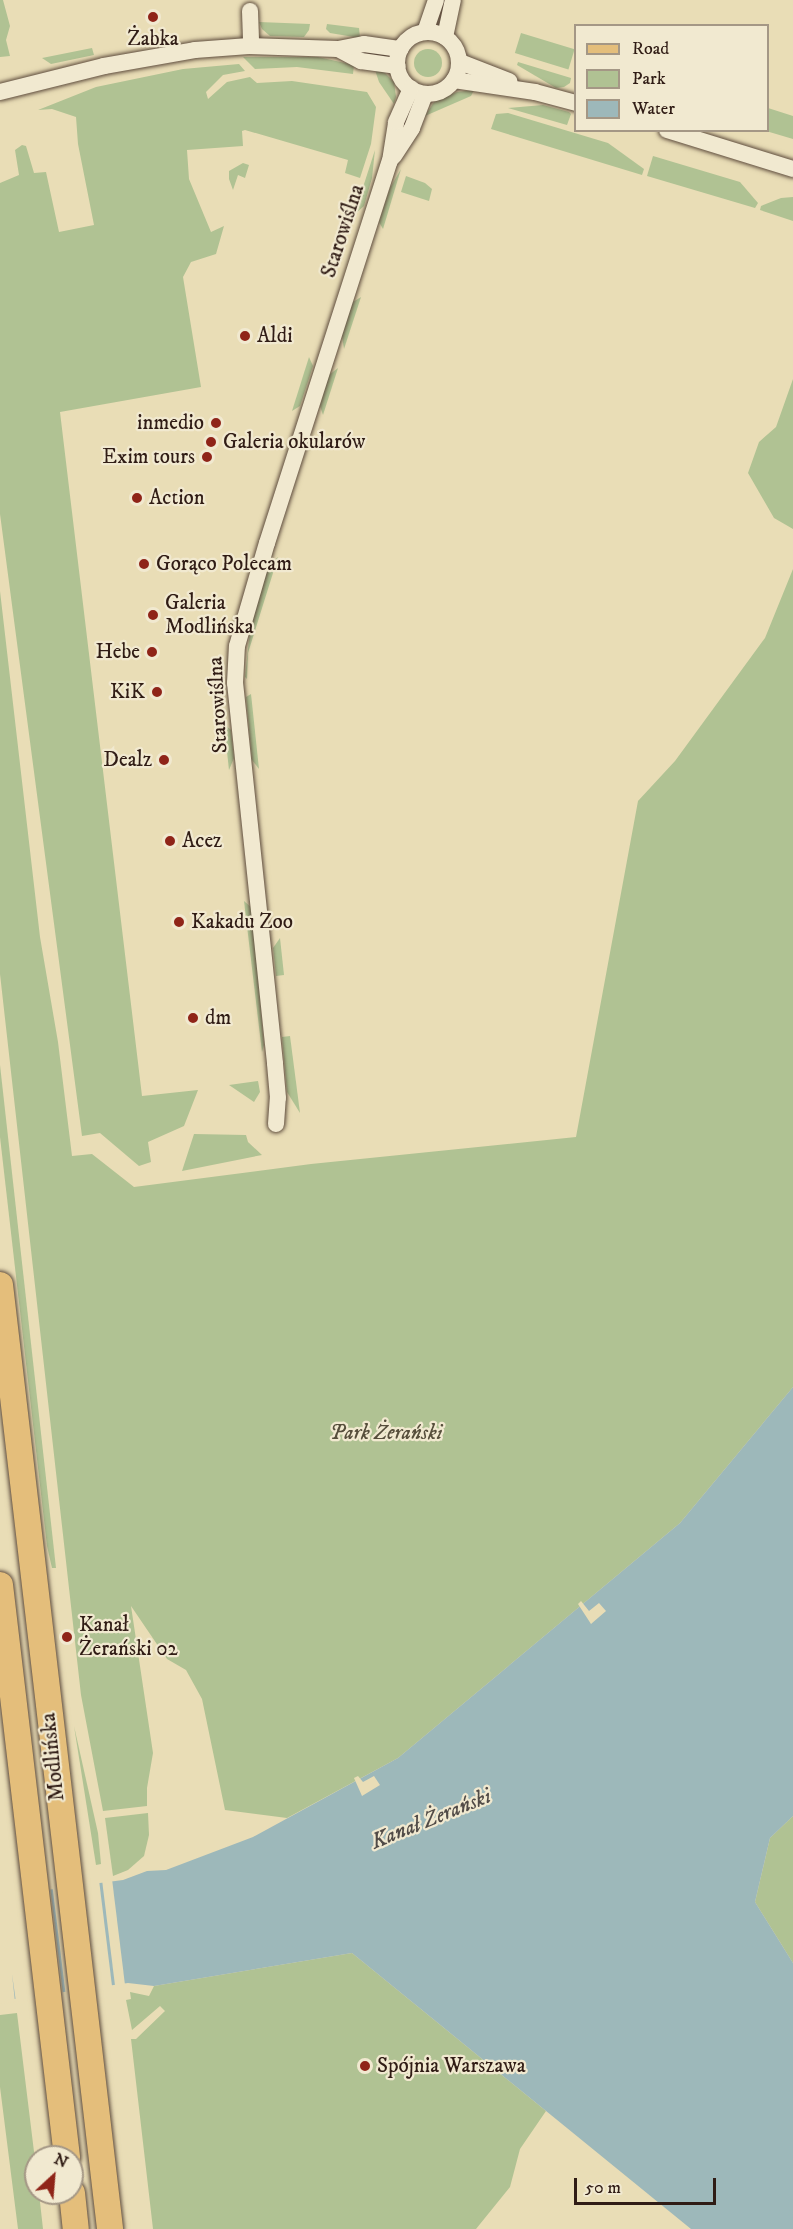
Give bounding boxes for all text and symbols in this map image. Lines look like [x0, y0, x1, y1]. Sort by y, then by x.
marker: Żabka [146, 10, 160, 24]
legend [574, 24, 769, 132]
place label: Żabka [127, 26, 179, 52]
text: Road [632, 38, 669, 60]
text: Park [632, 68, 666, 90]
text: Water [632, 98, 675, 120]
street label: Starowiślna [316, 181, 370, 281]
place label: Aldi [257, 323, 293, 349]
marker: Aldi [238, 329, 252, 343]
place label: inmedio [137, 410, 204, 436]
marker: inmedio [209, 416, 223, 430]
place label: Galeria okularów [223, 429, 365, 455]
marker: Galeria okularów [204, 435, 218, 449]
place label: Exim tours [102, 444, 195, 470]
marker: Exim tours [200, 450, 214, 464]
place label: Action [149, 485, 205, 511]
marker: Action [130, 491, 144, 505]
place label: Gorąco Polecam [156, 551, 292, 577]
marker: Gorąco Polecam [137, 557, 151, 571]
place label: Galeria Modlińska [165, 590, 254, 640]
marker: Galeria Modlińska [146, 608, 160, 622]
place label: Hebe [95, 639, 140, 665]
marker: Hebe [145, 645, 159, 659]
street label: Starowiślna [203, 656, 233, 754]
place label: KiK [110, 679, 145, 705]
marker: KiK [150, 685, 164, 699]
place label: Dealz [103, 747, 152, 773]
marker: Dealz [157, 753, 171, 767]
place label: Acez [182, 828, 222, 854]
marker: Acez [163, 834, 177, 848]
place label: Kakadu Zoo [191, 909, 293, 935]
marker: Kakadu Zoo [172, 915, 186, 929]
place label: dm [205, 1005, 231, 1031]
marker: dm [186, 1011, 200, 1025]
park label: Park Żerański [330, 1420, 442, 1446]
place label: Kanał Żerański 02 [79, 1612, 178, 1662]
marker: Kanał Żerański 02 [60, 1630, 74, 1644]
street label: Modlińska [36, 1712, 70, 1802]
water label: Kanał Żerański [367, 1783, 495, 1855]
place label: Spójnia Warszawa [377, 2053, 526, 2079]
marker: Spójnia Warszawa [358, 2059, 372, 2073]
north arrow [24, 2145, 84, 2205]
text: N [51, 2149, 71, 2172]
scale bar [577, 2166, 720, 2204]
text: 50 m [585, 2177, 621, 2199]

